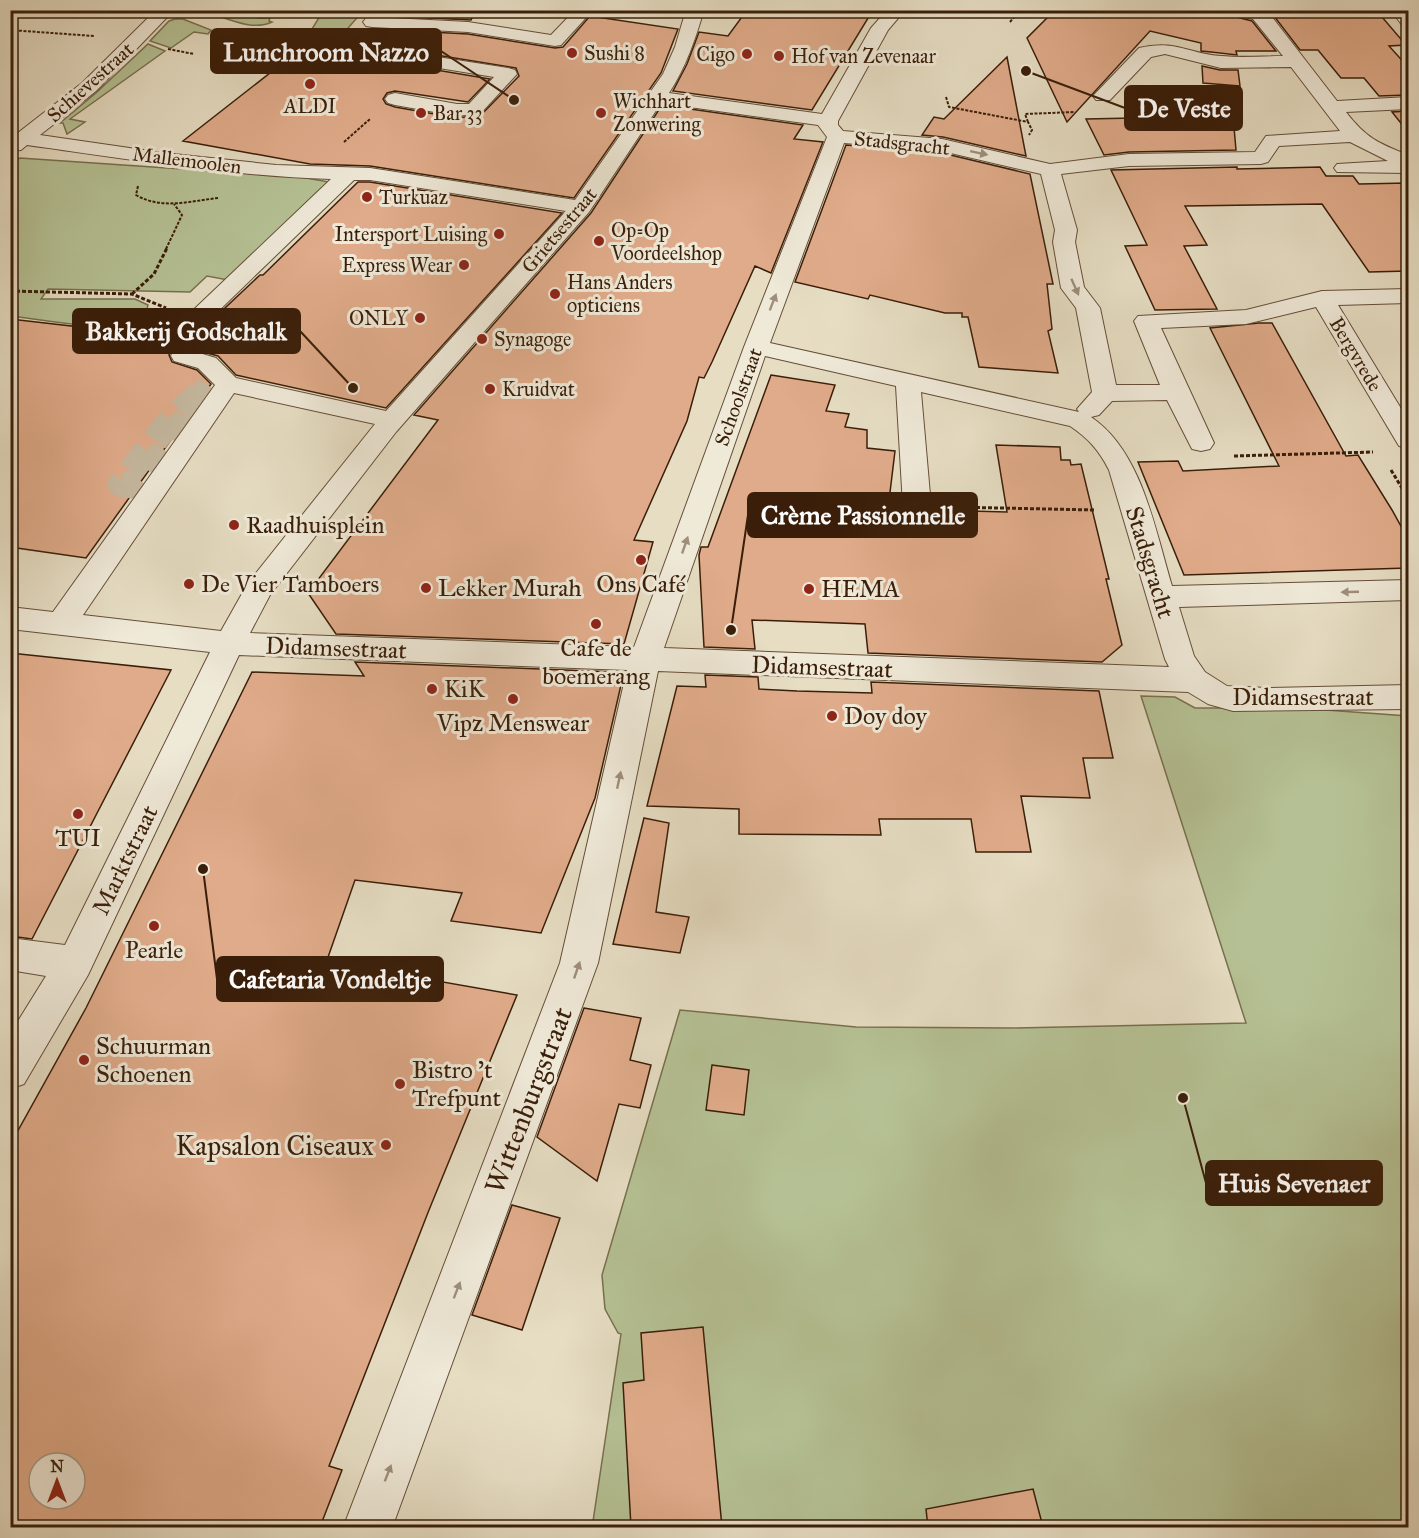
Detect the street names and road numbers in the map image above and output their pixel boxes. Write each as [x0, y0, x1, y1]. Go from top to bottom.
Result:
street label: Schievestraat [42, 37, 138, 127]
street label: Stadsgracht [853, 126, 951, 161]
street label: Mallemoolen [131, 141, 243, 179]
street label: Grietsestraat [516, 182, 602, 278]
street label: Bergvrede [1324, 312, 1388, 396]
street label: Schoolstraat [709, 345, 767, 449]
street label: Stadsgracht [1119, 502, 1181, 622]
street label: Didamsestraat [265, 631, 408, 665]
street label: Didamsestraat [751, 650, 894, 684]
street label: Didamsestraat [1232, 682, 1374, 712]
street label: Marktstraat [86, 800, 165, 920]
street label: Wittenburgstraat [477, 1002, 580, 1198]

